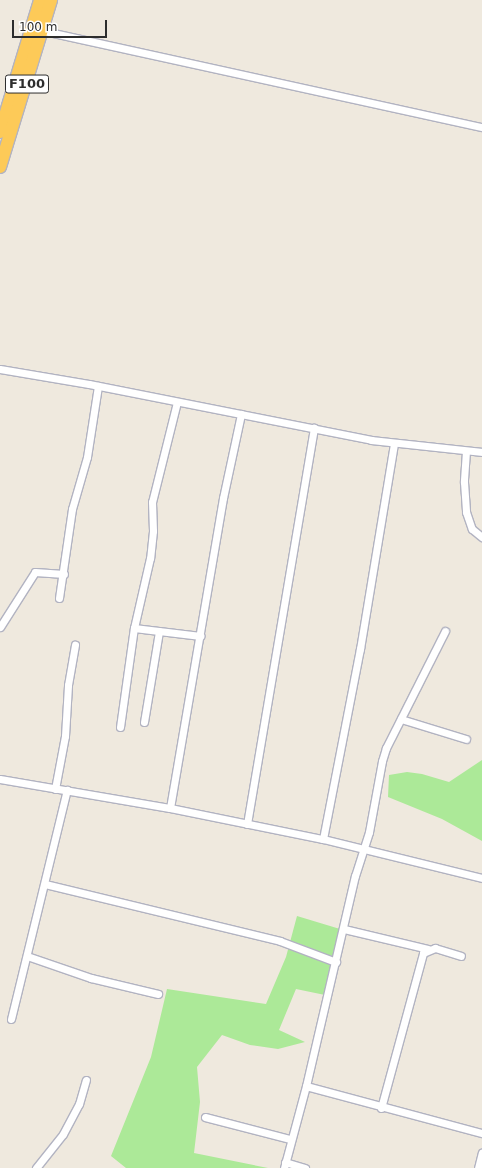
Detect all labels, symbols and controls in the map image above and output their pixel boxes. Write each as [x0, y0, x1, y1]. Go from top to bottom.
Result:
scale bar [14, 12, 109, 38]
text: 100 m [19, 20, 57, 34]
road number: F100 [4, 73, 50, 95]

